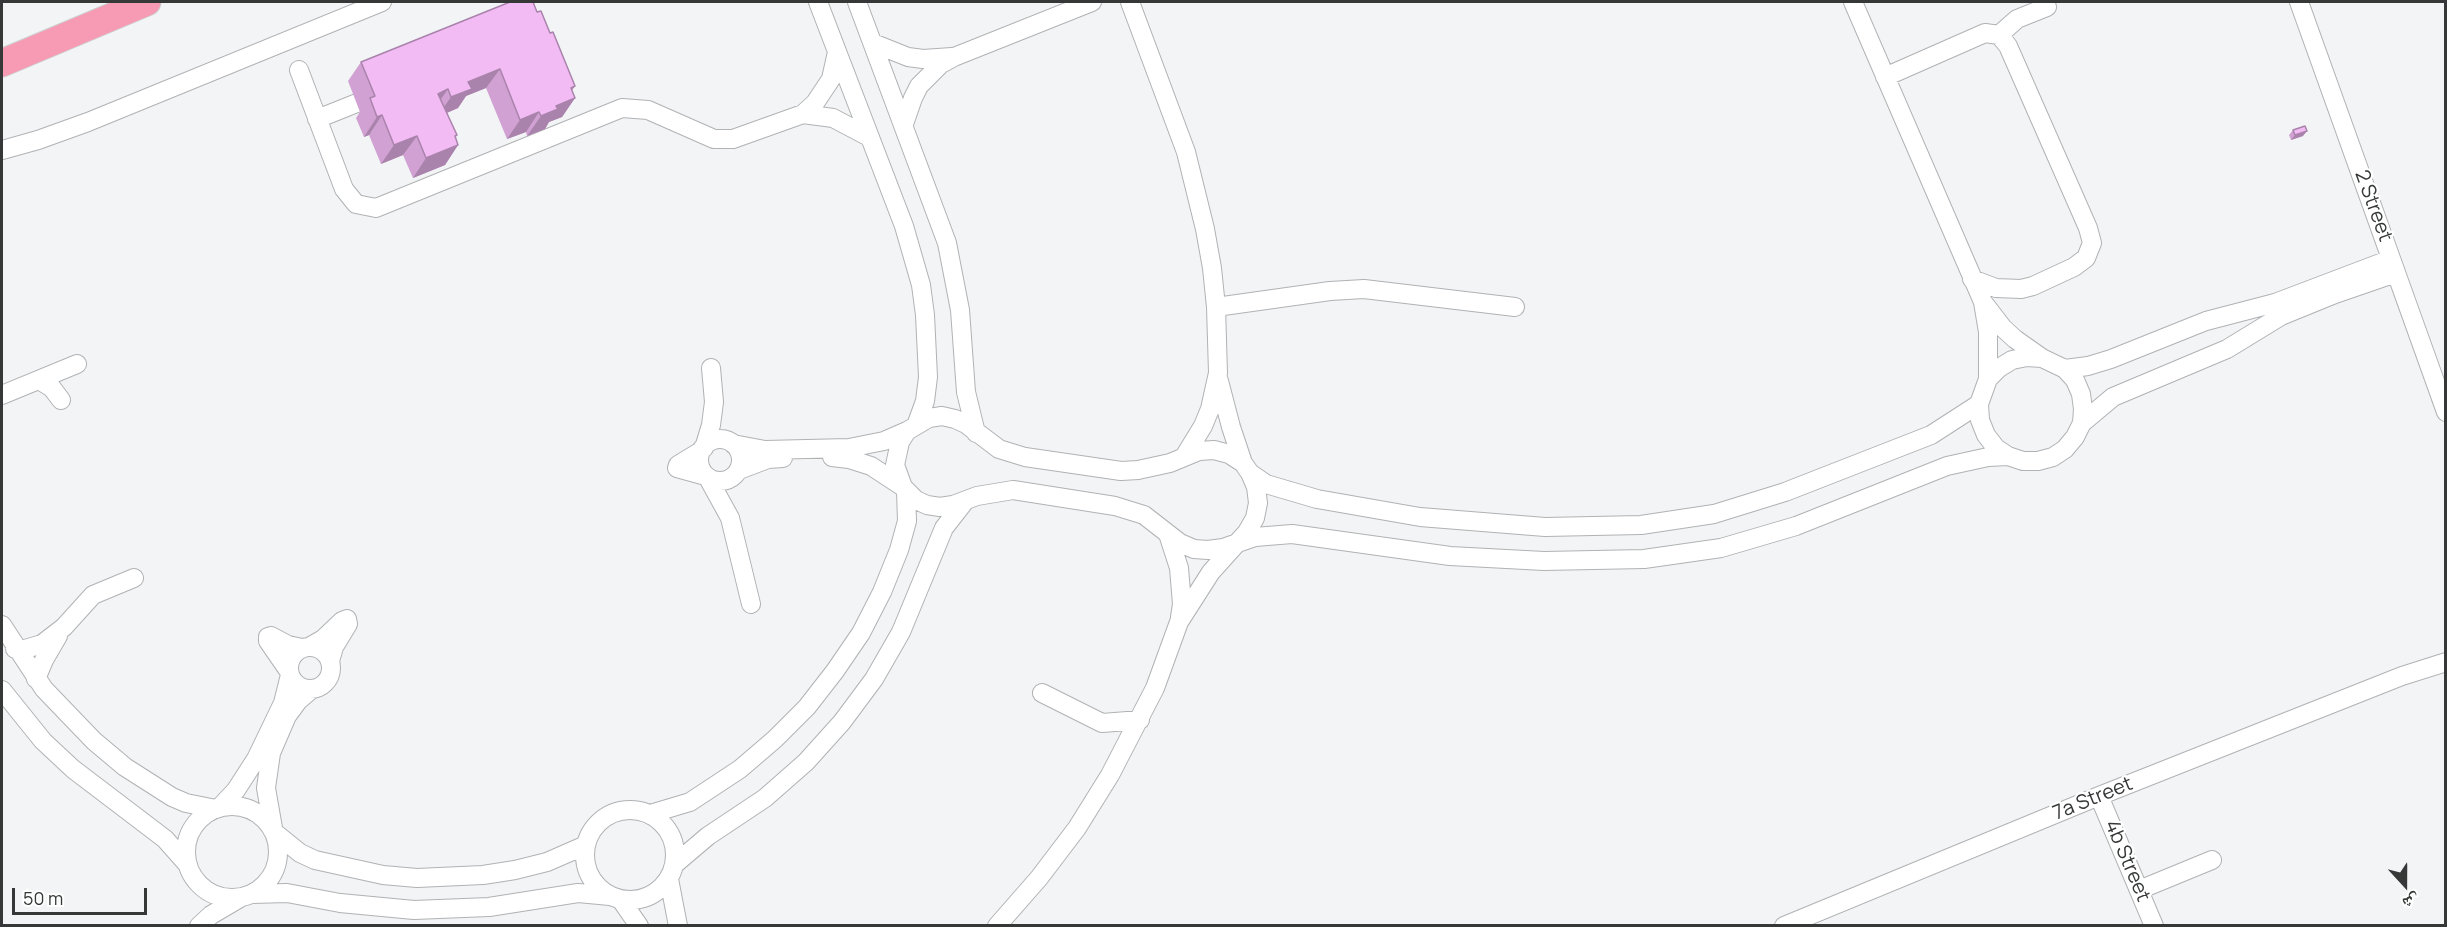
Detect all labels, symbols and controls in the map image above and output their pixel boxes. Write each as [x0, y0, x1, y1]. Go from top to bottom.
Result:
street label: 2 Street [2349, 167, 2397, 245]
street label: 7a Street [2050, 772, 2136, 826]
street label: 4b Street [2099, 817, 2155, 905]
north arrow [2375, 855, 2435, 915]
scale bar [15, 876, 150, 914]
text: 50 m [23, 886, 63, 910]
text: ش [2400, 888, 2423, 915]

